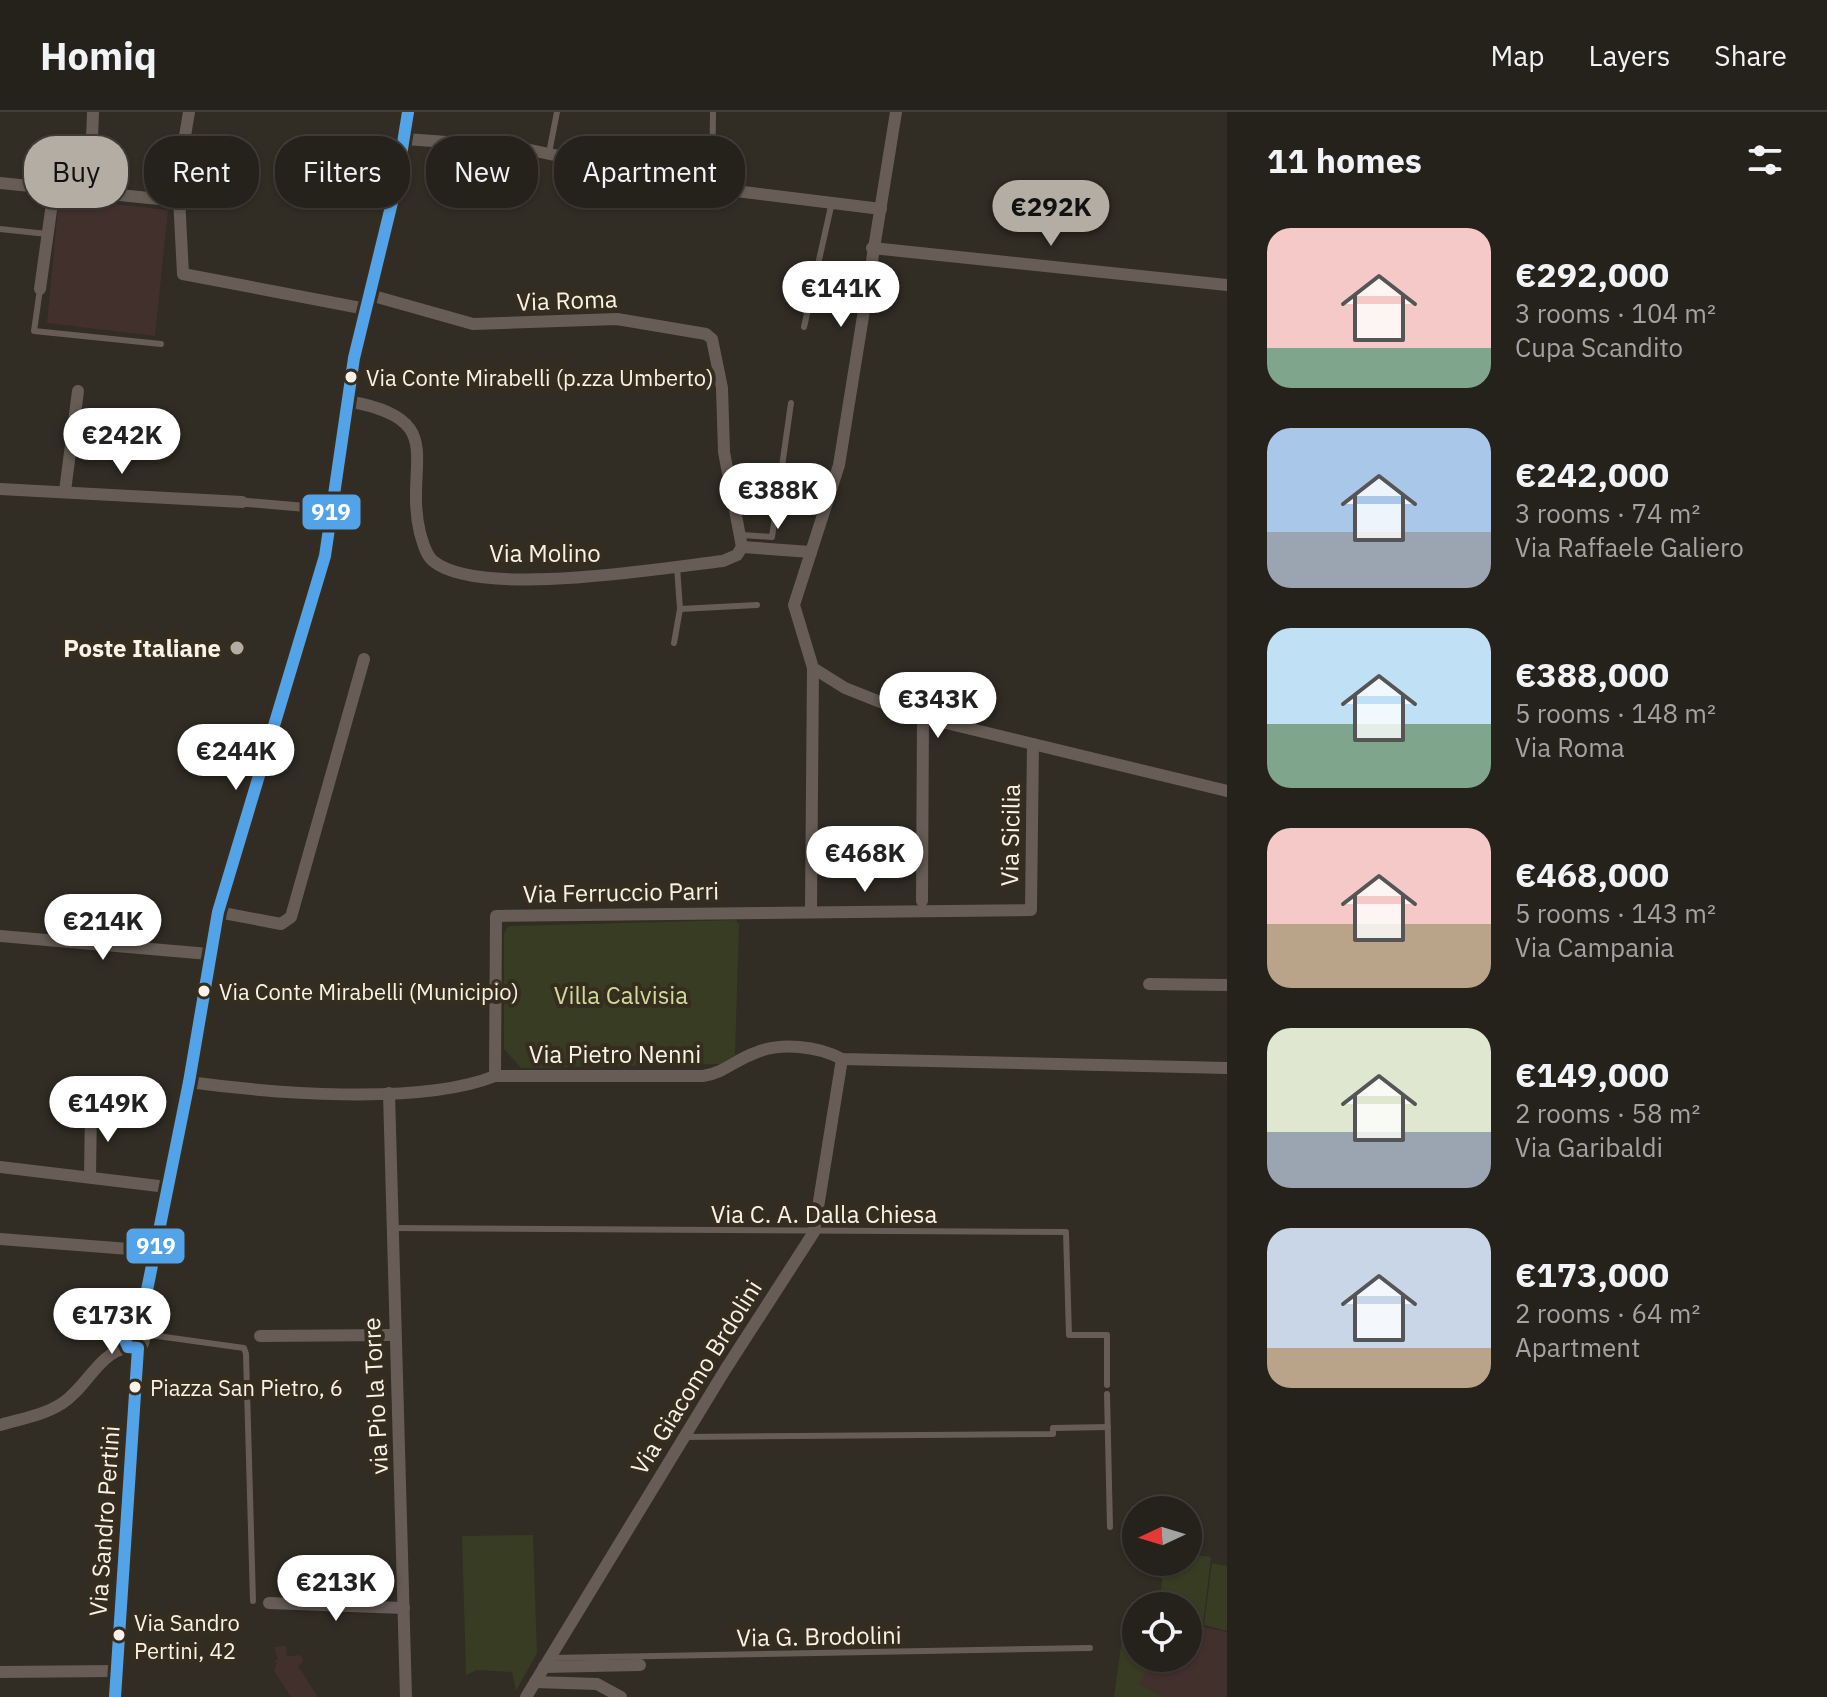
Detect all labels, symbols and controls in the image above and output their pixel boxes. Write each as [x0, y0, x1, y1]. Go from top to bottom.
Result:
text: Homiq [40, 31, 157, 80]
text: Map [1490, 37, 1544, 74]
text: Layers [1588, 37, 1670, 74]
text: Share [1714, 37, 1787, 74]
chip: Buy [24, 136, 128, 208]
chip: Rent [144, 136, 259, 208]
chip: Filters [275, 136, 410, 208]
chip: New [426, 136, 538, 208]
chip: Apartment [554, 136, 745, 208]
text: 11 homes [1267, 138, 1422, 182]
icon: filters [1743, 138, 1787, 182]
pin: €292K [995, 180, 1107, 248]
text: €292K [1010, 189, 1092, 223]
text: €292,000 [1515, 252, 1669, 296]
icon: home [1331, 260, 1427, 356]
pin: €141K [785, 261, 897, 329]
text: €141K [800, 270, 882, 304]
street label: Via Roma [516, 282, 618, 318]
text: 3 rooms · 104 m² [1515, 296, 1716, 330]
text: Cupa Scandito [1515, 330, 1683, 364]
place label: Via Conte Mirabelli (p.zza Umberto) [366, 363, 714, 392]
marker: Via Conte Mirabelli (p.zza Umberto) [343, 369, 359, 385]
pin: €242K [66, 408, 178, 476]
text: €242K [81, 417, 163, 451]
text: €242,000 [1515, 452, 1669, 496]
icon: home [1331, 460, 1427, 556]
pin: €388K [722, 463, 834, 531]
text: €388K [737, 472, 819, 506]
line badge: 919 [301, 493, 362, 531]
text: 3 rooms · 74 m² [1515, 496, 1700, 530]
text: 919 [311, 497, 351, 526]
text: Via Raffaele Galiero [1515, 530, 1744, 564]
street label: Via Molino [489, 537, 601, 569]
place label: Poste Italiane [63, 632, 221, 664]
marker: Poste Italiane [228, 639, 246, 657]
text: €388,000 [1515, 652, 1669, 696]
icon: home [1331, 660, 1427, 756]
pin: €343K [882, 672, 994, 740]
text: €343K [897, 681, 979, 715]
text: 5 rooms · 148 m² [1515, 696, 1716, 730]
pin: €244K [180, 724, 292, 792]
text: Via Roma [1515, 730, 1625, 764]
text: €244K [195, 733, 277, 767]
street label: Via Sicilia [993, 783, 1027, 887]
pin: €468K [809, 826, 921, 894]
text: €468K [824, 835, 906, 869]
text: €468,000 [1515, 852, 1669, 896]
icon: home [1331, 860, 1427, 956]
street label: Via Ferruccio Parri [523, 874, 719, 910]
pin: €214K [47, 894, 159, 962]
text: 5 rooms · 143 m² [1515, 896, 1716, 930]
text: €214K [62, 903, 144, 937]
text: Via Campania [1515, 930, 1674, 964]
place label: Via Conte Mirabelli (Municipio) [219, 977, 519, 1006]
park label: Villa Calvisia [554, 979, 688, 1011]
marker: Via Conte Mirabelli (Municipio) [196, 983, 212, 999]
street label: Via Pietro Nenni [529, 1038, 701, 1070]
text: €149,000 [1515, 1052, 1669, 1096]
icon: home [1331, 1060, 1427, 1156]
pin: €149K [52, 1076, 164, 1144]
text: €149K [67, 1085, 149, 1119]
text: 2 rooms · 58 m² [1515, 1096, 1700, 1130]
text: Via Garibaldi [1515, 1130, 1663, 1164]
street label: Via C. A. Dalla Chiesa [711, 1198, 938, 1230]
line badge: 919 [125, 1227, 186, 1265]
text: 919 [136, 1231, 176, 1260]
text: €173,000 [1515, 1252, 1669, 1296]
icon: home [1331, 1260, 1427, 1356]
street label: Via Giacomo Brdolini [623, 1274, 769, 1480]
pin: €173K [56, 1288, 168, 1356]
text: 2 rooms · 64 m² [1515, 1296, 1700, 1330]
text: €173K [71, 1297, 153, 1331]
street label: via Pio la Torre [355, 1317, 395, 1475]
text: Apartment [1515, 1330, 1640, 1364]
place label: Piazza San Pietro, 6 [150, 1373, 343, 1402]
marker: Piazza San Pietro, 6 [127, 1379, 143, 1395]
street label: Via Sandro Pertini [81, 1424, 127, 1618]
north arrow [1122, 1496, 1202, 1576]
map controls [1122, 1496, 1202, 1672]
pin: €213K [280, 1555, 392, 1623]
text: €213K [295, 1564, 377, 1598]
button: locate [1122, 1592, 1202, 1672]
place label: Via Sandro Pertini, 42 [134, 1608, 240, 1665]
street label: Via G. Brodolini [736, 1619, 902, 1653]
marker: Via Sandro Pertini, 42 [111, 1627, 127, 1643]

